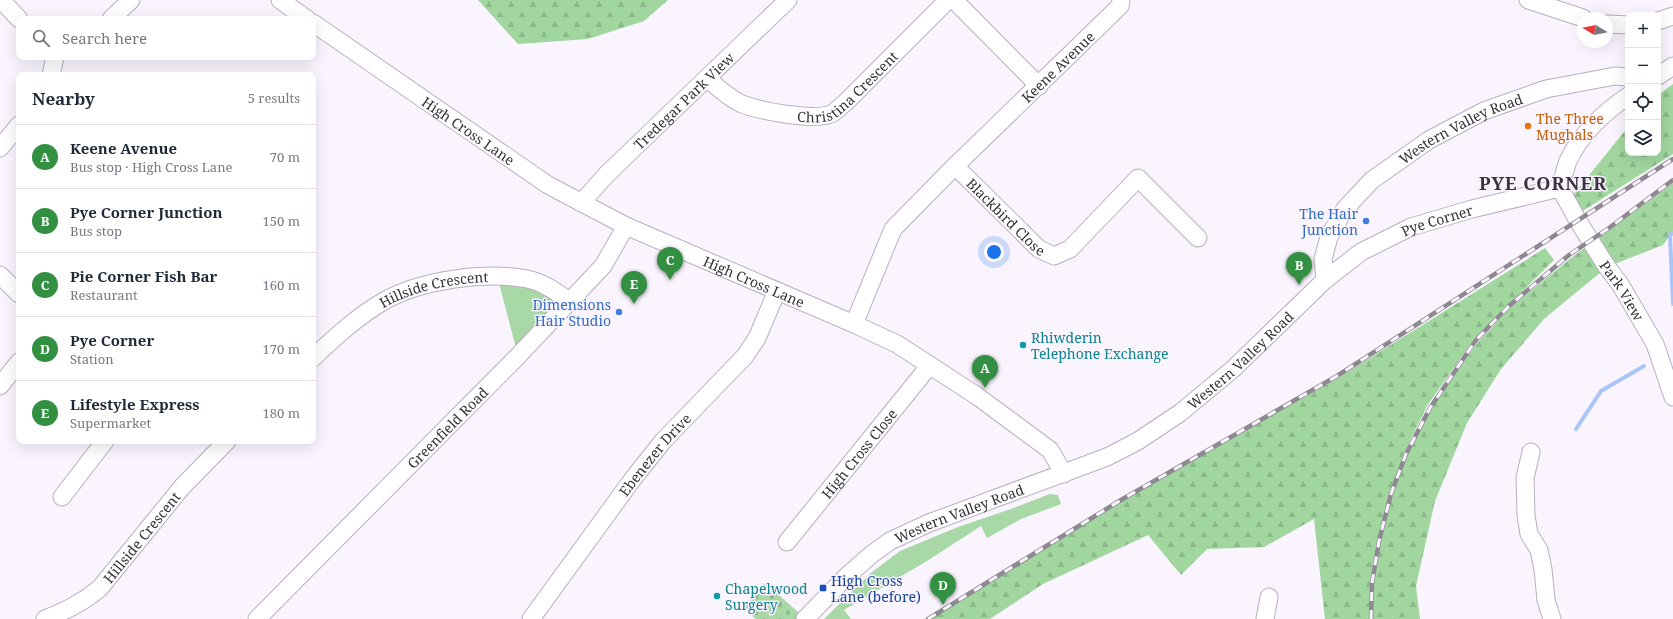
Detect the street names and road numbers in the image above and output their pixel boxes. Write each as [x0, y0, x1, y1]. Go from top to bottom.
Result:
street label: Keene Avenue [1017, 27, 1098, 106]
street label: Christina Crescent [796, 46, 902, 126]
street label: Tredegar Park View [629, 47, 739, 153]
street label: Western Valley Road [1395, 89, 1525, 168]
street label: High Cross Lane [419, 92, 519, 169]
street label: Blackbird Close [963, 174, 1048, 260]
street label: Pye Corner [1398, 200, 1475, 240]
street label: High Cross Lane [701, 251, 808, 311]
street label: Park View [1596, 257, 1649, 325]
street label: Hillside Crescent [376, 267, 488, 311]
street label: Western Valley Road [1183, 306, 1297, 413]
street label: Greenfield Road [402, 382, 492, 472]
street label: High Cross Close [817, 405, 901, 502]
street label: Ebenezer Drive [614, 409, 695, 500]
street label: Western Valley Road [891, 479, 1027, 547]
street label: Hillside Crescent [99, 487, 184, 587]

